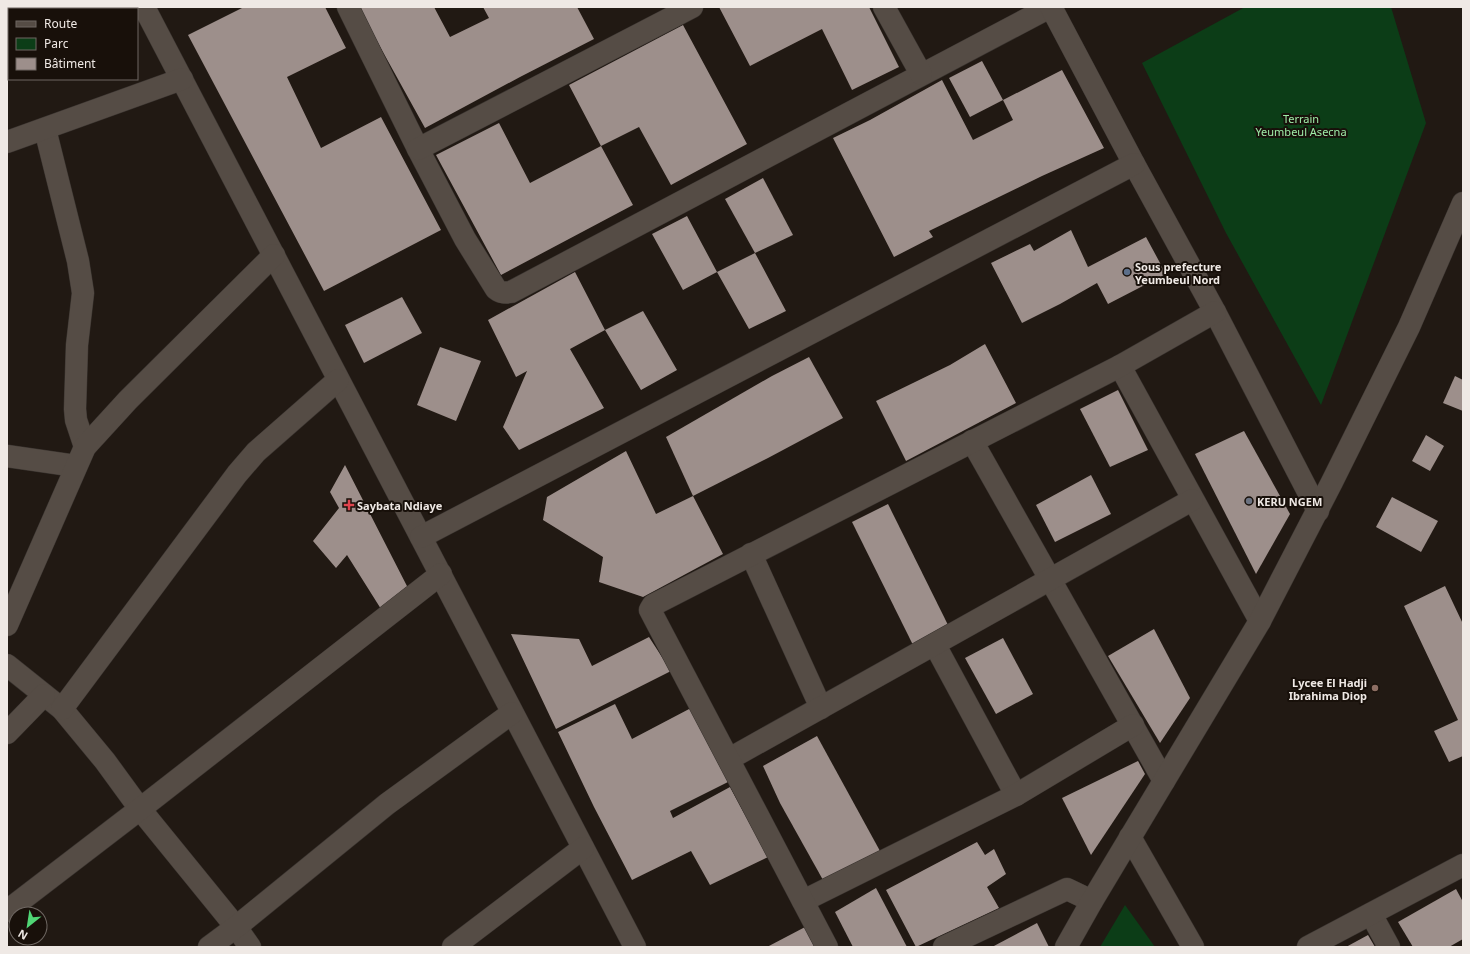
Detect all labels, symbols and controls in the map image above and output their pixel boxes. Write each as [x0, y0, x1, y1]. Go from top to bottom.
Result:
legend [8, 8, 138, 80]
text: Route [44, 15, 77, 32]
text: Parc [44, 35, 69, 52]
text: Bâtiment [44, 55, 96, 72]
park label: Terrain Yeumbeul Asecna [1255, 111, 1347, 139]
place label: Sous prefecture Yeumbeul Nord [1135, 259, 1222, 287]
marker: Sous prefecture Yeumbeul Nord [1122, 267, 1132, 277]
place label: KERU NGEM [1257, 494, 1322, 509]
marker: KERU NGEM [1244, 496, 1254, 506]
place label: Saybata Ndiaye [357, 498, 443, 513]
marker: Saybata Ndiaye [344, 500, 354, 510]
place label: Lycee El Hadji Ibrahima Diop [1289, 675, 1367, 703]
marker: Lycee El Hadji Ibrahima Diop [1370, 683, 1380, 693]
north arrow [8, 906, 48, 946]
text: N [15, 926, 30, 944]

